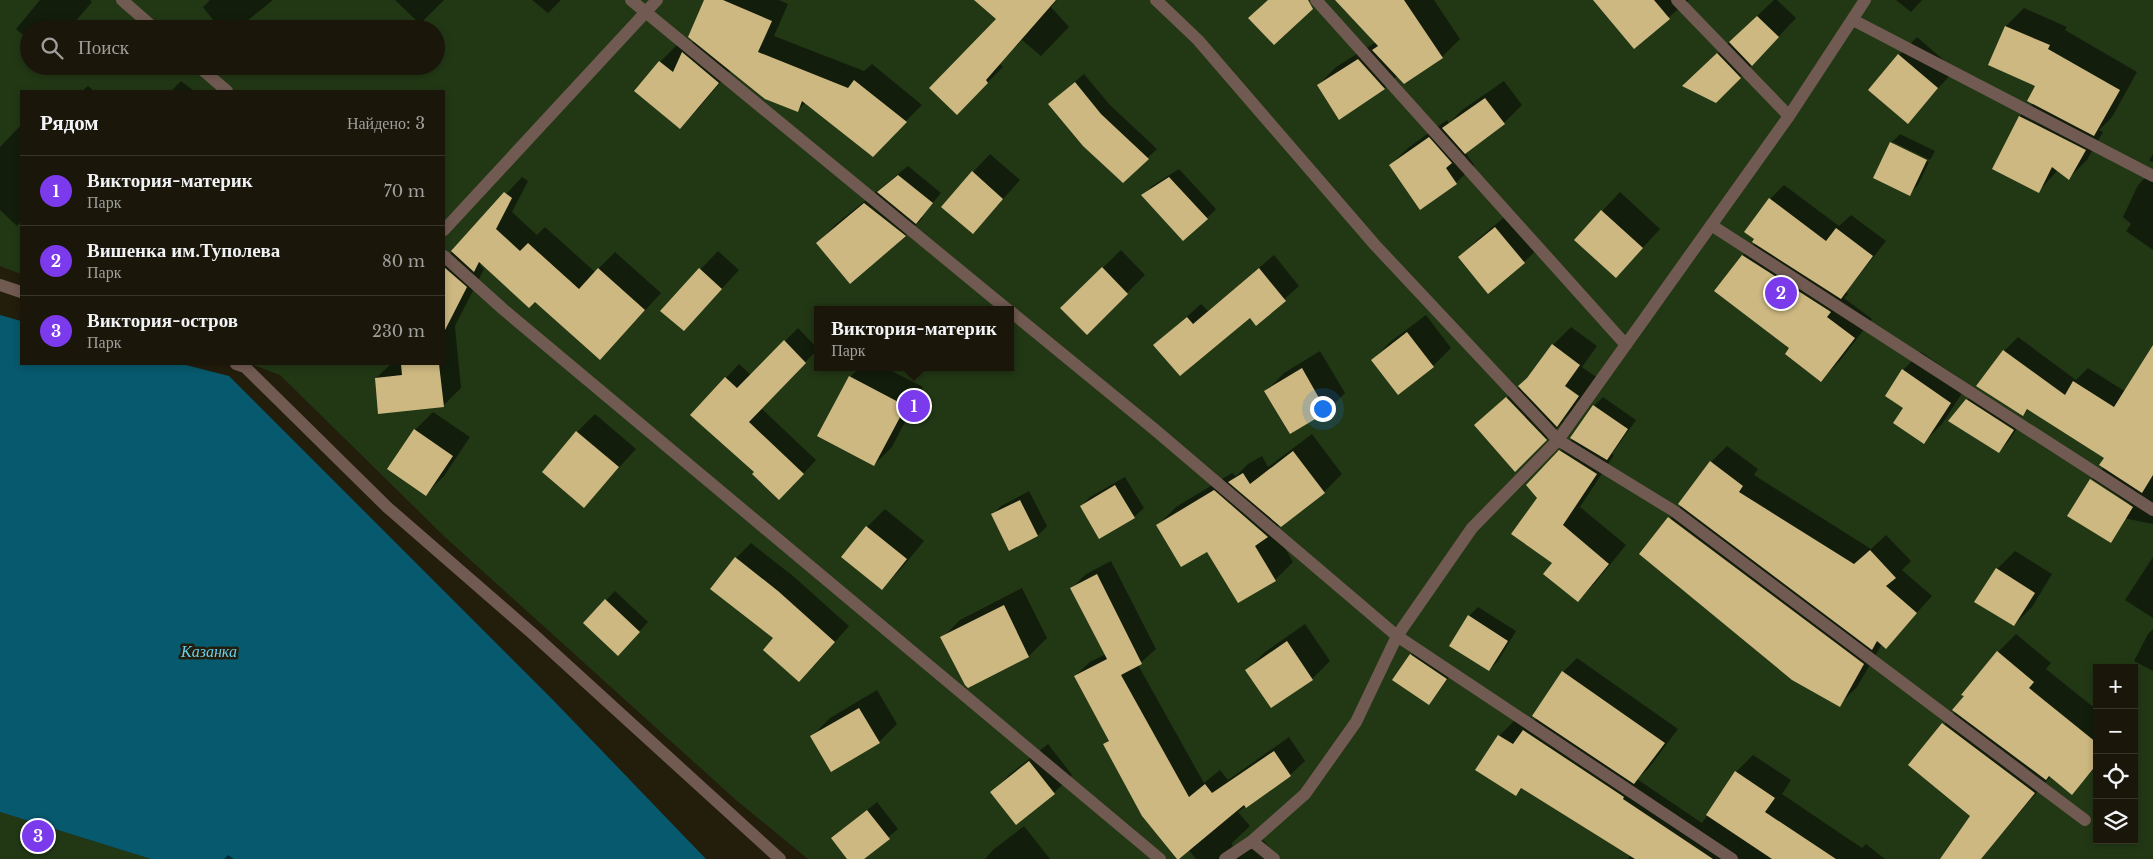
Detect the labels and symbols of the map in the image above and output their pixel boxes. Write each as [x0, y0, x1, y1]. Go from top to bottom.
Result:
pin: 2 [1765, 274, 1797, 312]
pin: 1 [898, 387, 930, 425]
your location [1310, 396, 1336, 422]
water label: Казанка [180, 641, 237, 661]
pin: 3 [22, 817, 54, 855]

